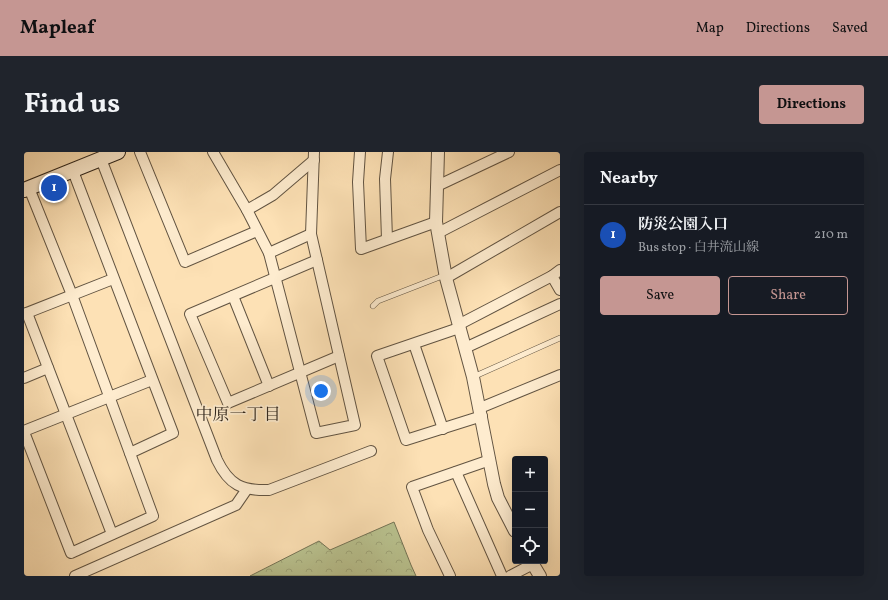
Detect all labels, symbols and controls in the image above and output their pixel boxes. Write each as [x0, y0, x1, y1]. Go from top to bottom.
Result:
text: Mapleaf [20, 15, 95, 41]
text: Map [696, 19, 724, 38]
text: Directions [746, 19, 810, 38]
text: Saved [832, 19, 868, 38]
text: Find us [24, 85, 120, 124]
button: Directions [759, 85, 864, 124]
text: Nearby [600, 167, 658, 190]
pin: 1 [41, 173, 67, 203]
text: 防災公園入口 [638, 215, 728, 236]
text: 1 [610, 226, 616, 244]
text: 210 m [814, 226, 848, 244]
text: Bus stop · 白井流山線 [638, 239, 759, 257]
button: Save [600, 276, 720, 315]
button: Share [728, 276, 848, 315]
your location [311, 381, 331, 401]
district label: 中原一丁目 [196, 404, 281, 427]
map controls [512, 456, 548, 564]
button: + [512, 456, 548, 492]
button: − [512, 492, 548, 528]
button: locate [512, 528, 548, 564]

